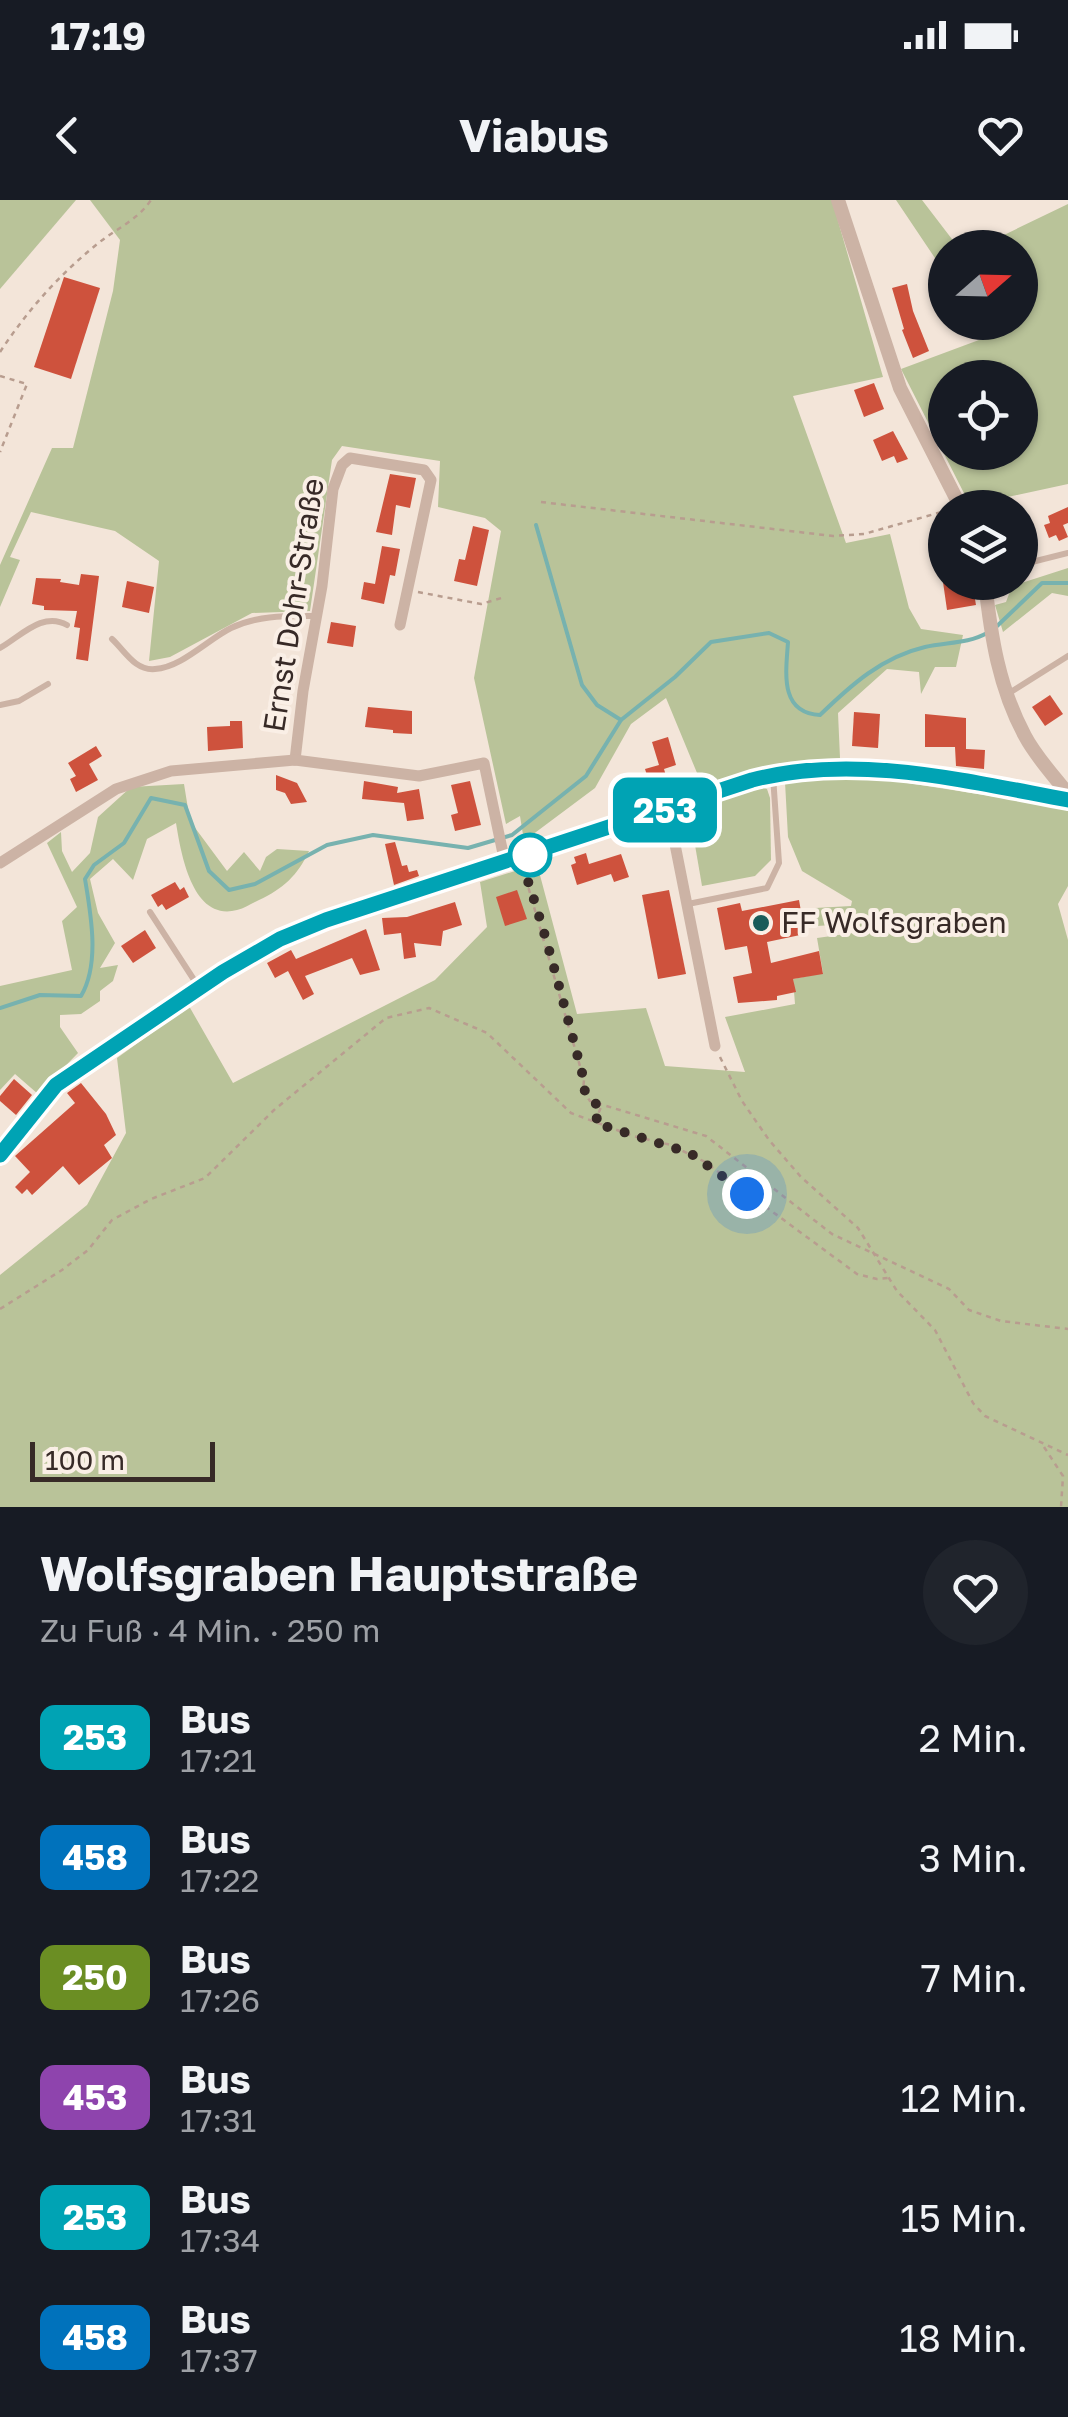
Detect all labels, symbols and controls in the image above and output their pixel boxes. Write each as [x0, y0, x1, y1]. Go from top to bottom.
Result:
text: 17:19 [50, 13, 146, 58]
icon: back [40, 108, 95, 163]
text: Viabus [459, 108, 609, 162]
icon: heart [973, 108, 1028, 163]
north arrow [928, 230, 1038, 340]
map controls [928, 230, 1038, 600]
button: locate [928, 360, 1038, 470]
street label: Ernst Dohr-Straße [255, 475, 331, 734]
button: layers [928, 490, 1038, 600]
line badge: 253 [608, 778, 722, 842]
text: 253 [633, 789, 697, 831]
unlabelled marker [509, 834, 551, 876]
place label: FF Wolfsgraben [781, 904, 1007, 940]
marker: FF Wolfsgraben [750, 912, 772, 934]
your location [722, 1169, 772, 1219]
scale bar [30, 1437, 215, 1482]
text: 100 m [45, 1443, 125, 1476]
button: heart [923, 1540, 1028, 1645]
text: Wolfsgraben Hauptstraße [40, 1544, 638, 1602]
text: Zu Fuß · 4 Min. · 250 m [40, 1611, 380, 1649]
text: Bus [180, 1696, 251, 1741]
text: 2 Min. [919, 1715, 1028, 1760]
text: 253 [63, 1716, 127, 1758]
text: 17:21 [180, 1741, 256, 1779]
text: Bus [180, 1816, 251, 1861]
text: 3 Min. [919, 1835, 1028, 1880]
text: 458 [62, 1836, 128, 1878]
text: 17:22 [180, 1861, 259, 1899]
text: Bus [180, 1936, 251, 1981]
text: 7 Min. [921, 1955, 1028, 2000]
text: 250 [62, 1956, 128, 1998]
text: 17:26 [180, 1981, 260, 2019]
text: Bus [180, 2056, 251, 2101]
text: 12 Min. [900, 2075, 1028, 2120]
text: 453 [63, 2076, 127, 2118]
text: 17:31 [180, 2101, 256, 2139]
text: Bus [180, 2176, 251, 2221]
text: 15 Min. [900, 2195, 1028, 2240]
text: 253 [63, 2196, 127, 2238]
text: 17:34 [180, 2221, 260, 2259]
text: Bus [180, 2296, 251, 2341]
text: 18 Min. [899, 2315, 1028, 2360]
text: 458 [62, 2316, 128, 2358]
text: 17:37 [180, 2341, 258, 2379]

